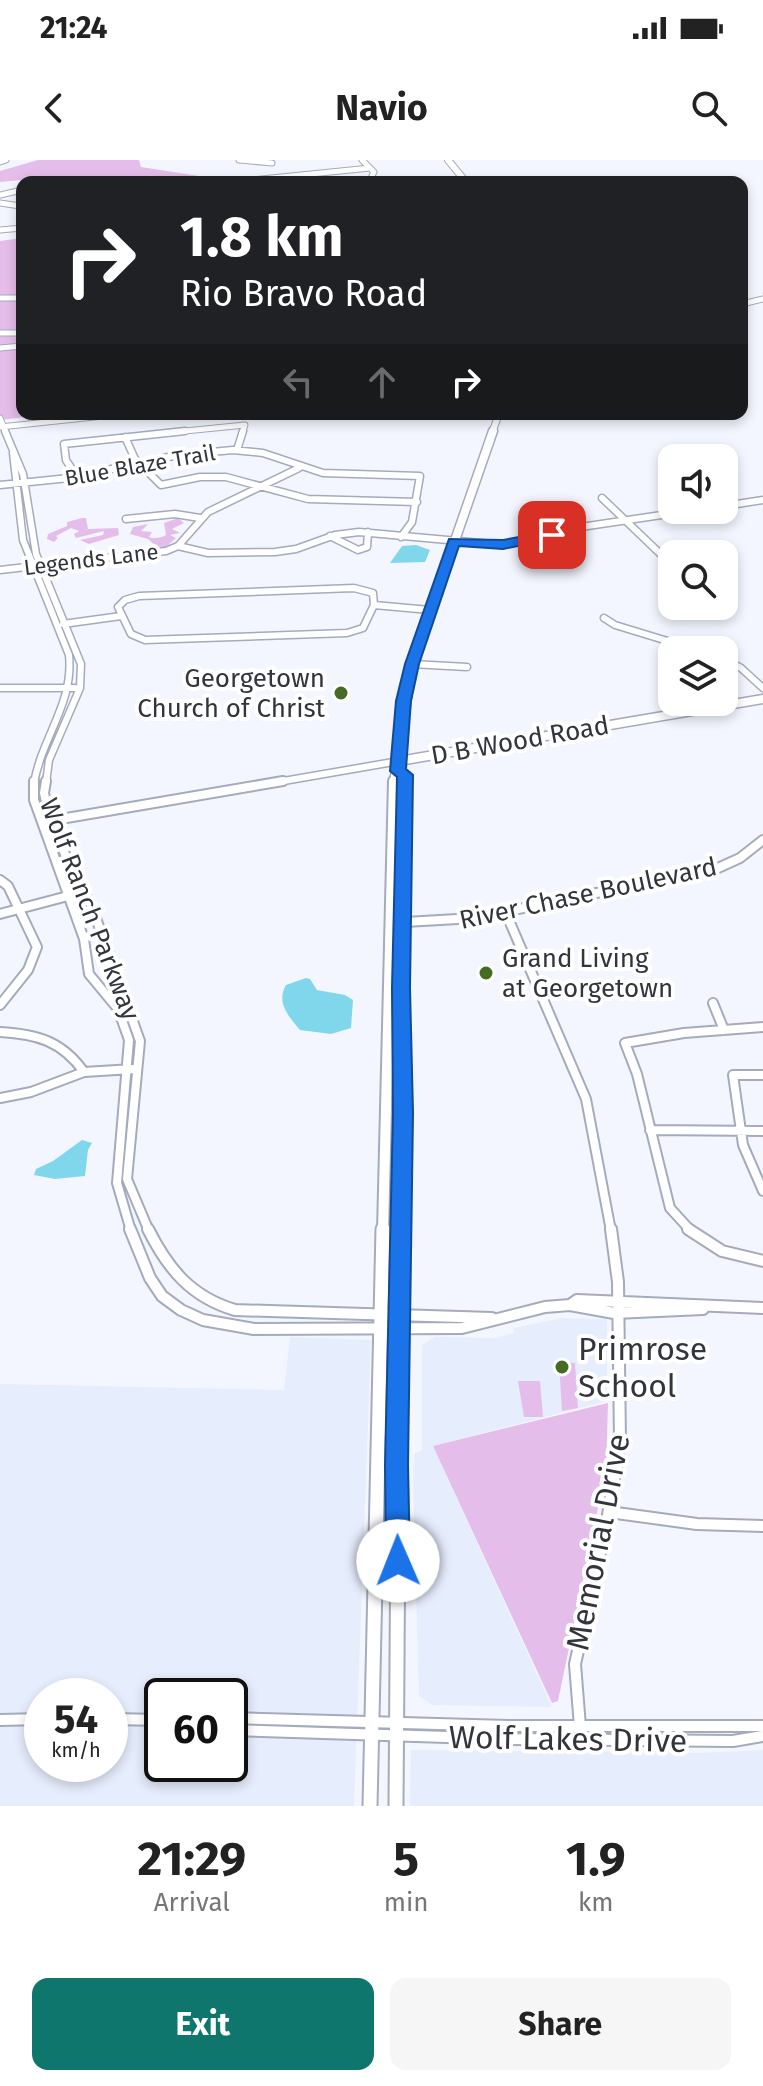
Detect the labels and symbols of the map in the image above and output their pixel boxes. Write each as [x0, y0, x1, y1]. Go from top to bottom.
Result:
street label: Blue Blaze Trail [63, 439, 218, 492]
pin [518, 501, 586, 569]
street label: Legends Lane [22, 538, 160, 581]
place label: Georgetown Church of Christ [137, 663, 326, 724]
marker: Georgetown Church of Christ [332, 684, 350, 702]
street label: D B Wood Road [429, 710, 612, 771]
street label: Wolf Ranch Parkway [33, 794, 146, 1025]
street label: River Chase Boulevard [457, 851, 720, 936]
place label: Grand Living at Georgetown [502, 943, 673, 1004]
marker: Grand Living at Georgetown [477, 964, 495, 982]
place label: Primrose School [578, 1330, 707, 1405]
marker: Primrose School [553, 1358, 571, 1376]
street label: Memorial Drive [558, 1430, 638, 1654]
position arrow [356, 1519, 440, 1603]
speed limit sign: 60 [144, 1678, 248, 1782]
street label: Wolf Lakes Drive [448, 1718, 688, 1760]

